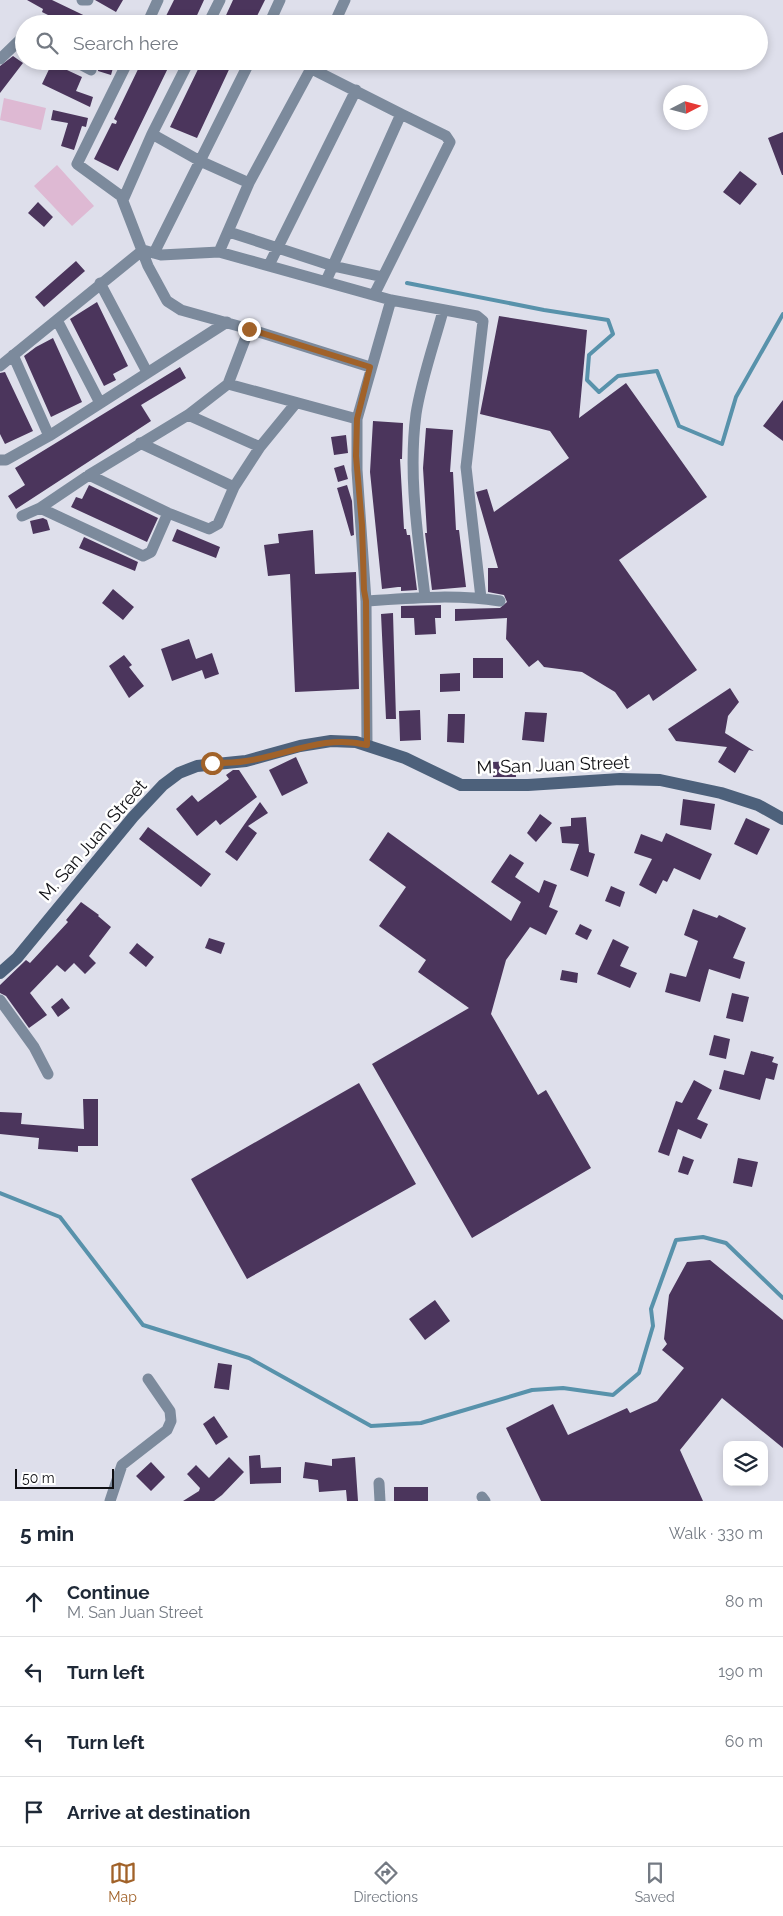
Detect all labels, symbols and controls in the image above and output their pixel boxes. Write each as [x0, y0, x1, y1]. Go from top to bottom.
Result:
search box [15, 15, 768, 70]
icon: search [33, 29, 61, 57]
text: Search here [73, 32, 179, 54]
north arrow [663, 85, 708, 130]
route end [238, 318, 261, 341]
street label: M. San Juan Street [476, 751, 630, 778]
route start [201, 752, 224, 775]
street label: M. San Juan Street [34, 775, 151, 904]
map controls [723, 1441, 768, 1486]
button: layers [723, 1441, 768, 1486]
scale bar [15, 1466, 114, 1489]
text: 50 m [22, 1470, 55, 1486]
text: 5 min [20, 1521, 74, 1546]
text: Walk · 330 m [669, 1524, 763, 1543]
text: Continue [67, 1581, 150, 1603]
icon: ahead [20, 1588, 48, 1616]
text: 80 m [725, 1592, 763, 1611]
text: M. San Juan Street [67, 1603, 203, 1622]
icon: left [20, 1658, 48, 1686]
text: Turn left [67, 1661, 144, 1683]
text: 190 m [718, 1662, 763, 1681]
icon: left [20, 1728, 48, 1756]
text: Turn left [67, 1731, 144, 1753]
text: 60 m [725, 1732, 763, 1751]
icon: arrive [20, 1798, 48, 1826]
text: Arrive at destination [67, 1801, 251, 1823]
tab: Map [108, 1859, 137, 1905]
tab: Directions [353, 1859, 418, 1905]
tab: Saved [635, 1859, 675, 1905]

